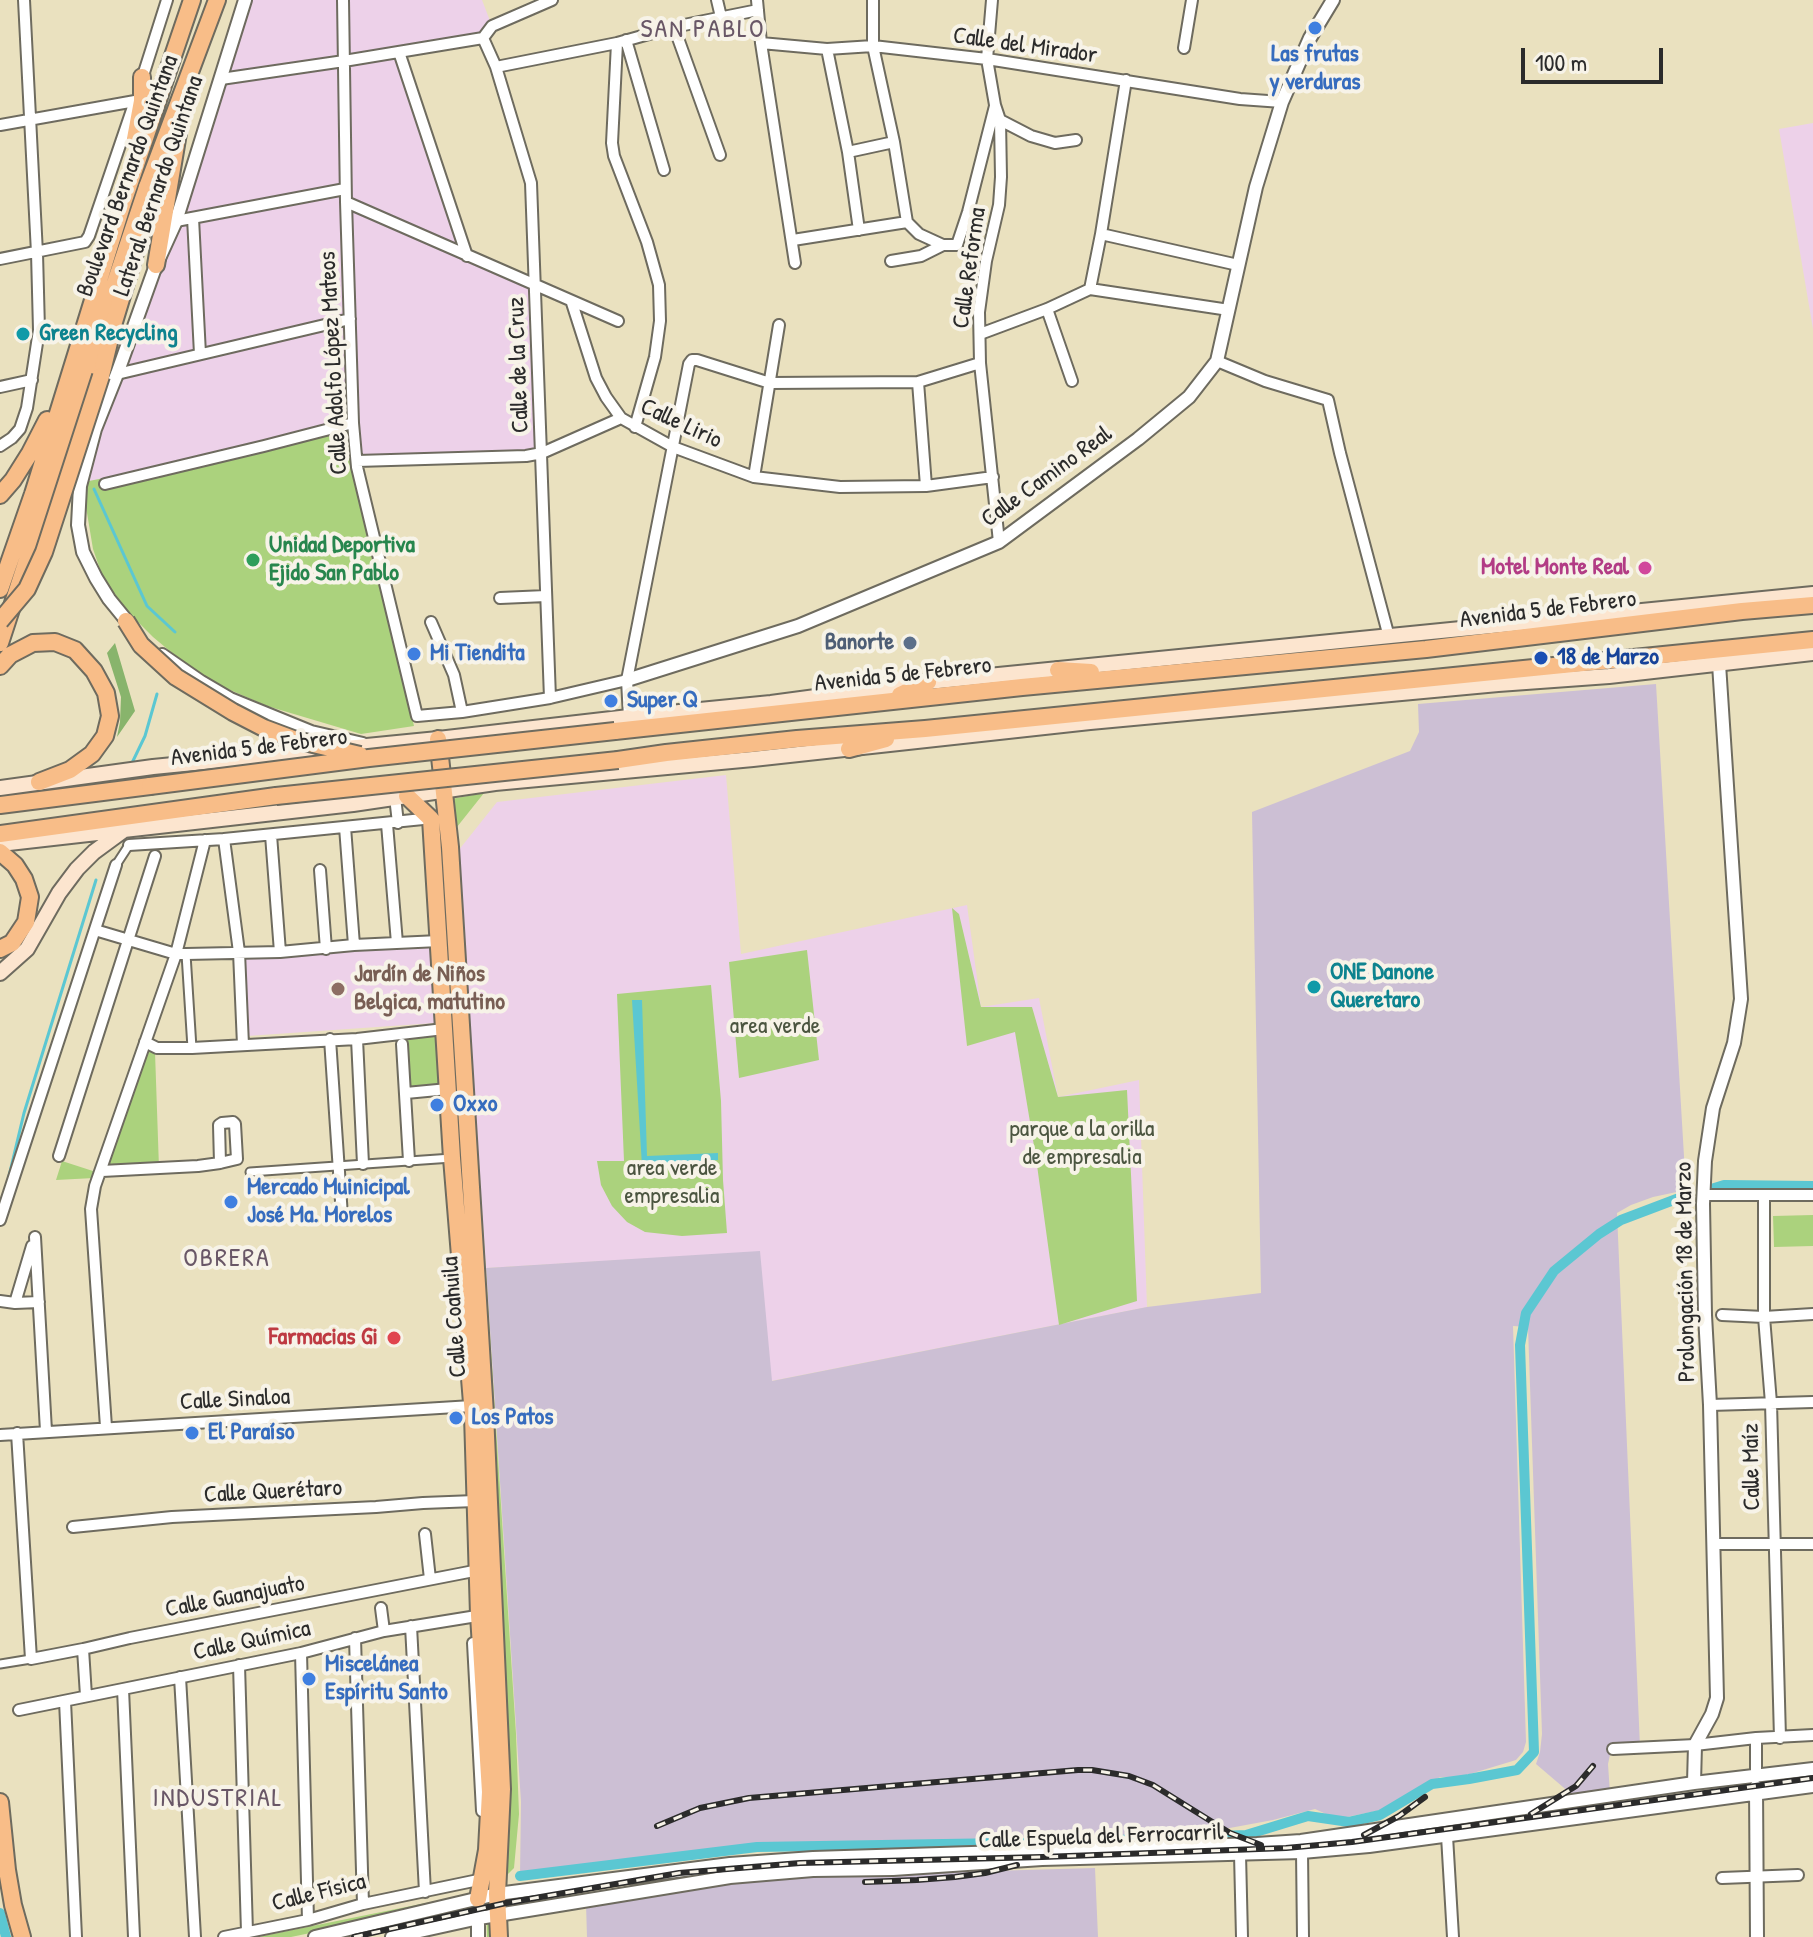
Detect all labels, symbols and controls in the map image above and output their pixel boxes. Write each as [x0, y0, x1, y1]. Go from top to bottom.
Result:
district label: SAN PABLO [641, 14, 765, 46]
marker: Las frutas y verduras [1306, 19, 1324, 37]
street label: Calle del Mirador [951, 22, 1099, 70]
scale bar [1525, 32, 1667, 82]
place label: Las frutas y verduras [1270, 41, 1360, 97]
text: 100 m [1535, 46, 1587, 78]
street label: Boulevard Bernardo Quintana [71, 51, 185, 301]
street label: Lateral Bernardo Quintana [108, 72, 210, 300]
street label: Calle Reforma [947, 206, 993, 330]
street label: Calle Adolfo López Mateos [314, 251, 354, 475]
street label: Calle de la Cruz [502, 297, 536, 433]
place label: Green Recycling [39, 320, 178, 348]
marker: Green Recycling [14, 325, 32, 343]
street label: Calle Lirio [636, 393, 726, 455]
street label: Calle Camino Real [976, 420, 1118, 534]
place label: Unidad Deportiva Ejido San Pablo [269, 532, 415, 588]
marker: Unidad Deportiva Ejido San Pablo [244, 551, 262, 569]
place label: Motel Monte Real [1481, 554, 1629, 582]
marker: Motel Monte Real [1636, 559, 1654, 577]
street label: Avenida 5 de Febrero [1458, 585, 1638, 635]
place label: Banorte [825, 629, 894, 657]
marker: Banorte [901, 634, 919, 652]
place label: Mi Tiendita [430, 640, 525, 668]
place label: 18 de Marzo [1557, 644, 1659, 672]
marker: Mi Tiendita [405, 645, 423, 663]
marker: 18 de Marzo [1532, 649, 1550, 667]
street label: Avenida 5 de Febrero [813, 651, 993, 699]
place label: Super Q [627, 687, 698, 715]
marker: Super Q [602, 692, 620, 710]
street label: Avenida 5 de Febrero [169, 723, 349, 773]
place label: ONE Danone Queretaro [1330, 959, 1434, 1015]
place label: Jardín de Niños Belgica, matutino [354, 961, 505, 1017]
marker: ONE Danone Queretaro [1305, 978, 1323, 996]
marker: Jardín de Niños Belgica, matutino [329, 980, 347, 998]
park label: area verde [730, 1013, 820, 1041]
place label: Oxxo [453, 1091, 498, 1119]
marker: Oxxo [428, 1096, 446, 1114]
park label: parque a la orilla de empresalia [1010, 1116, 1154, 1172]
park label: area verde empresalia [625, 1155, 719, 1211]
street label: Prolongación 18 de Marzo [1670, 1162, 1702, 1382]
place label: Mercado Muinicipal José Ma. Morelos [247, 1174, 410, 1230]
marker: Mercado Muinicipal José Ma. Morelos [222, 1193, 240, 1211]
district label: OBRERA [183, 1243, 271, 1275]
street label: Calle Coahuila [436, 1256, 474, 1378]
place label: Farmacias Gi [269, 1324, 378, 1352]
marker: Farmacias Gi [385, 1329, 403, 1347]
street label: Calle Sinaloa [179, 1383, 291, 1417]
place label: Los Patos [472, 1404, 553, 1432]
marker: Los Patos [447, 1409, 465, 1427]
place label: El Paraíso [208, 1419, 294, 1447]
street label: Calle Maíz [1737, 1423, 1767, 1511]
marker: El Paraíso [183, 1424, 201, 1442]
street label: Calle Querétaro [203, 1474, 343, 1510]
street label: Calle Guanajuato [163, 1569, 307, 1625]
street label: Calle Química [191, 1615, 313, 1667]
place label: Miscelánea Espíritu Santo [325, 1651, 448, 1707]
marker: Miscelánea Espíritu Santo [300, 1670, 318, 1688]
district label: INDUSTRIAL [153, 1783, 283, 1815]
street label: Calle Espuela del Ferrocarril [978, 1818, 1224, 1856]
street label: Calle Física [269, 1867, 369, 1919]

